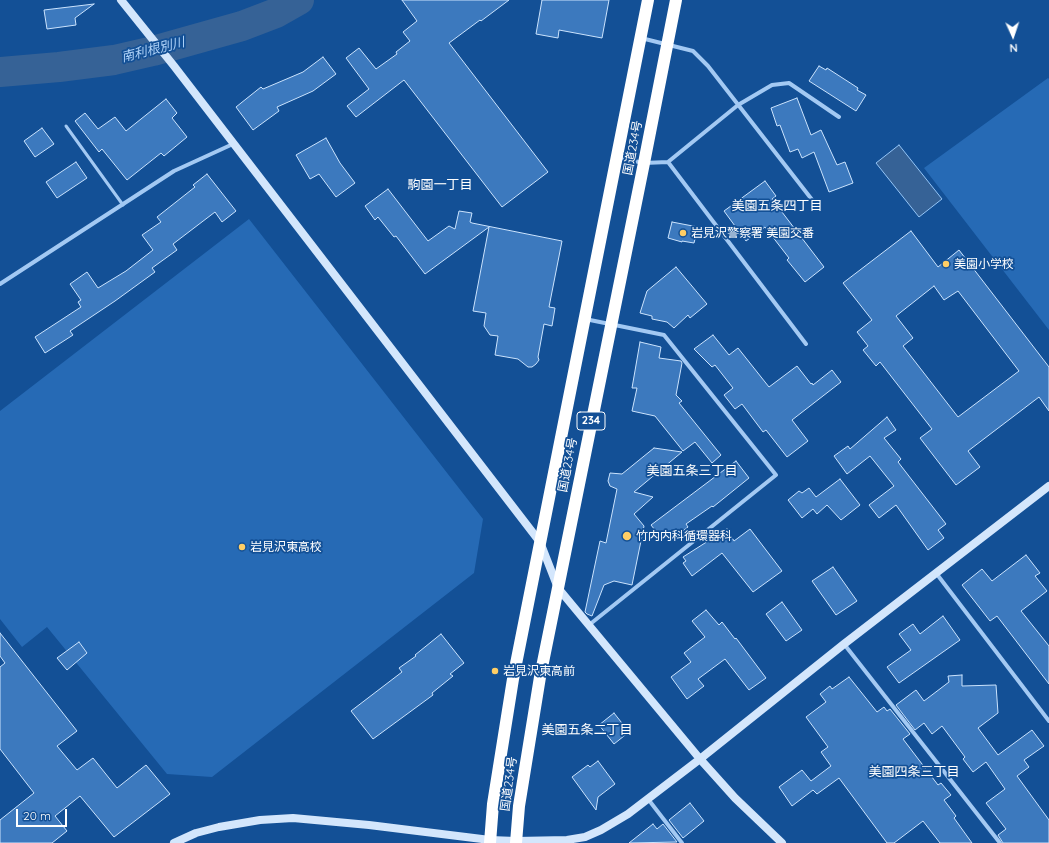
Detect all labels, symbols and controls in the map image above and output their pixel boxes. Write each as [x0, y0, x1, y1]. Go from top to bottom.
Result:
north arrow [993, 16, 1033, 56]
water label: 南利根別川 [120, 35, 186, 65]
text: N [1009, 41, 1018, 55]
street label: 国道234号 [621, 120, 645, 176]
district label: 駒園一丁目 [408, 177, 472, 193]
district label: 美園五条四丁目 [732, 198, 822, 214]
place label: 岩見沢警察署 美園交番 [691, 226, 814, 240]
marker: 岩見沢警察署 美園交番 [678, 228, 688, 238]
place label: 美園小学校 [954, 257, 1014, 271]
marker: 美園小学校 [941, 259, 951, 269]
road number: 234 [577, 412, 605, 430]
street label: 国道234号 [556, 437, 580, 493]
district label: 美園五条三丁目 [647, 463, 737, 479]
place label: 竹内内科循環器科 [636, 529, 732, 543]
marker: 竹内内科循環器科 [621, 530, 633, 542]
place label: 岩見沢東高校 [250, 540, 322, 554]
marker: 岩見沢東高校 [237, 542, 247, 552]
place label: 岩見沢東高前 [503, 664, 575, 678]
marker: 岩見沢東高前 [490, 666, 500, 676]
district label: 美園五条二丁目 [542, 722, 632, 738]
street label: 国道234号 [498, 756, 520, 812]
district label: 美園四条三丁目 [869, 764, 959, 780]
scale bar [18, 801, 69, 827]
text: 20 m [23, 808, 51, 823]

